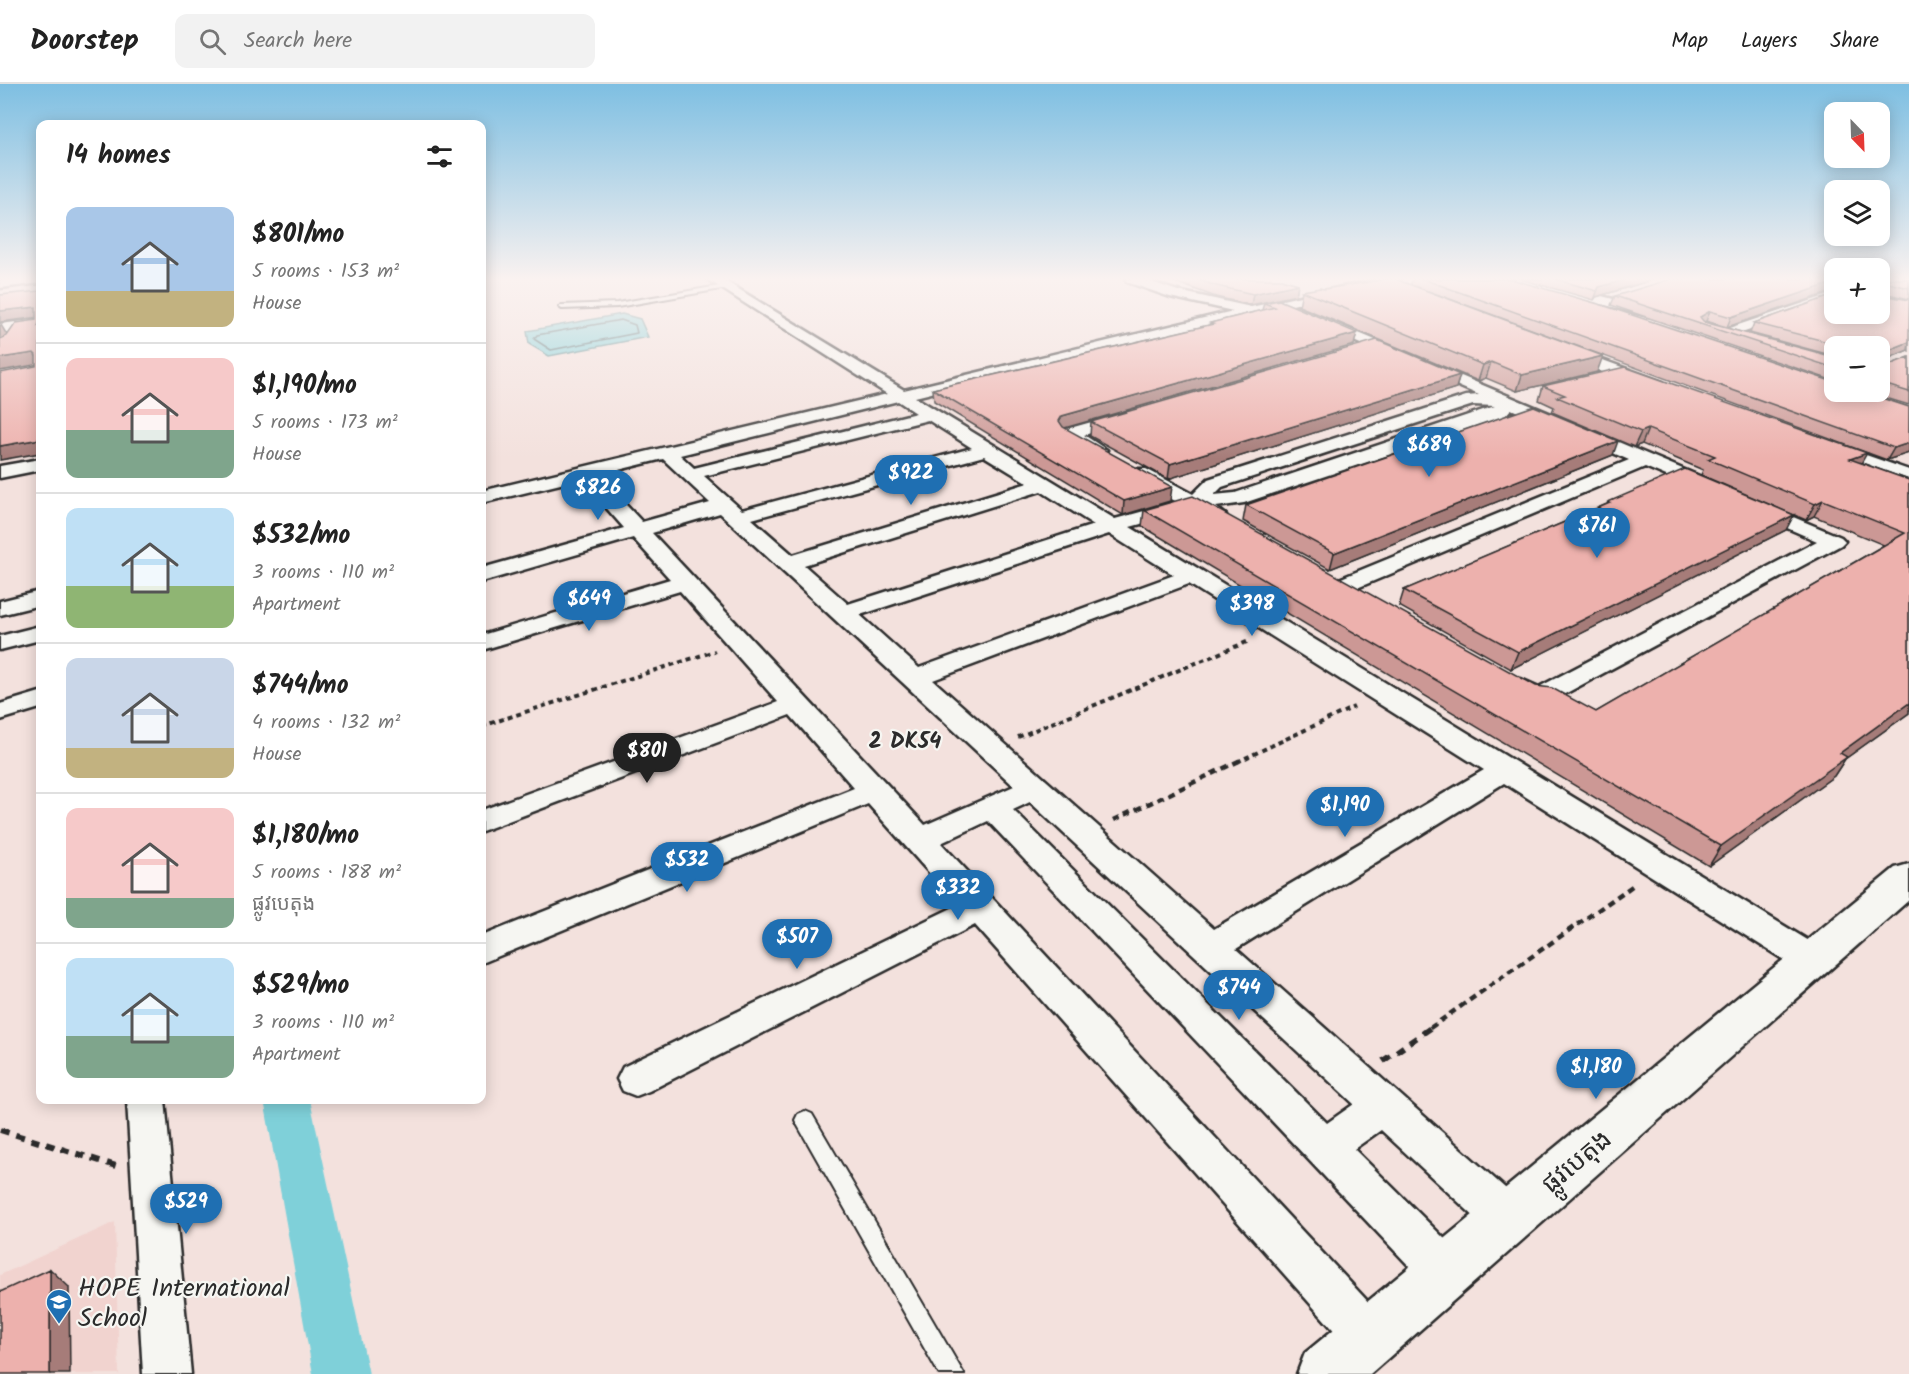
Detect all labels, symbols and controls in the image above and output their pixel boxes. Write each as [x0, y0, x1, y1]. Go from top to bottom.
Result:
search box [175, 14, 595, 68]
text: Doorstep [30, 19, 139, 64]
text: Search here [244, 24, 352, 59]
icon: search [196, 25, 229, 58]
text: Map [1671, 25, 1708, 58]
text: Layers [1741, 25, 1797, 58]
text: Share [1830, 25, 1879, 58]
north arrow [1824, 102, 1890, 168]
map controls [1824, 102, 1890, 402]
text: 14 homes [66, 135, 171, 177]
icon: filters [423, 140, 456, 173]
button: layers [1824, 180, 1890, 246]
text: $801/mo [252, 214, 344, 256]
icon: home [114, 231, 186, 303]
text: 5 rooms · 153 m² [252, 256, 399, 288]
button: + [1824, 258, 1890, 324]
text: House [252, 288, 302, 320]
button: − [1824, 336, 1890, 402]
text: $1,190/mo [252, 365, 357, 407]
icon: home [114, 382, 186, 454]
text: 5 rooms · 173 m² [252, 407, 398, 439]
pin: $689 [1393, 427, 1465, 478]
text: $689 [1407, 430, 1451, 462]
text: House [252, 439, 302, 471]
pin: $922 [875, 455, 947, 506]
text: $922 [888, 458, 934, 490]
pin: $826 [562, 470, 634, 521]
text: $826 [575, 473, 621, 505]
pin: $761 [1561, 508, 1633, 559]
text: $761 [1578, 511, 1616, 543]
text: $532/mo [252, 515, 350, 557]
icon: home [114, 532, 186, 604]
text: 3 rooms · 110 m² [252, 557, 394, 589]
pin: $649 [553, 581, 625, 632]
text: $649 [567, 584, 611, 616]
pin: $398 [1216, 586, 1288, 637]
text: Apartment [252, 589, 341, 621]
text: $398 [1230, 589, 1274, 621]
text: $744/mo [252, 665, 349, 707]
icon: home [114, 682, 186, 754]
text: 4 rooms · 132 m² [252, 707, 400, 739]
district label: 2 DK54 [869, 725, 941, 760]
pin: $801 [611, 733, 683, 784]
text: $801 [627, 736, 667, 768]
text: House [252, 739, 302, 771]
pin: $1,190 [1296, 787, 1394, 838]
text: $1,190 [1320, 790, 1370, 822]
text: $1,180/mo [252, 815, 359, 857]
icon: home [114, 832, 186, 904]
pin: $532 [651, 842, 723, 893]
text: $532 [665, 845, 709, 877]
text: 5 rooms · 188 m² [252, 857, 401, 889]
pin: $332 [922, 870, 994, 921]
text: $332 [935, 873, 981, 905]
text: ផ្លូវបេតុង [252, 889, 315, 921]
pin: $507 [761, 919, 833, 970]
text: $507 [776, 922, 818, 954]
text: $529/mo [252, 965, 349, 1007]
pin: $744 [1203, 970, 1275, 1021]
text: $744 [1217, 973, 1261, 1005]
icon: home [114, 982, 186, 1054]
text: 3 rooms · 110 m² [252, 1007, 394, 1039]
text: Apartment [252, 1039, 341, 1071]
pin: $1,180 [1547, 1049, 1645, 1100]
text: $1,180 [1570, 1052, 1622, 1084]
street label: ផ្លូវបេតុង [1532, 1120, 1623, 1206]
pin: $529 [150, 1184, 222, 1235]
text: $529 [164, 1187, 208, 1219]
place label: HOPE International School [78, 1268, 290, 1340]
school or university icon: HOPE International School [44, 1287, 74, 1325]

